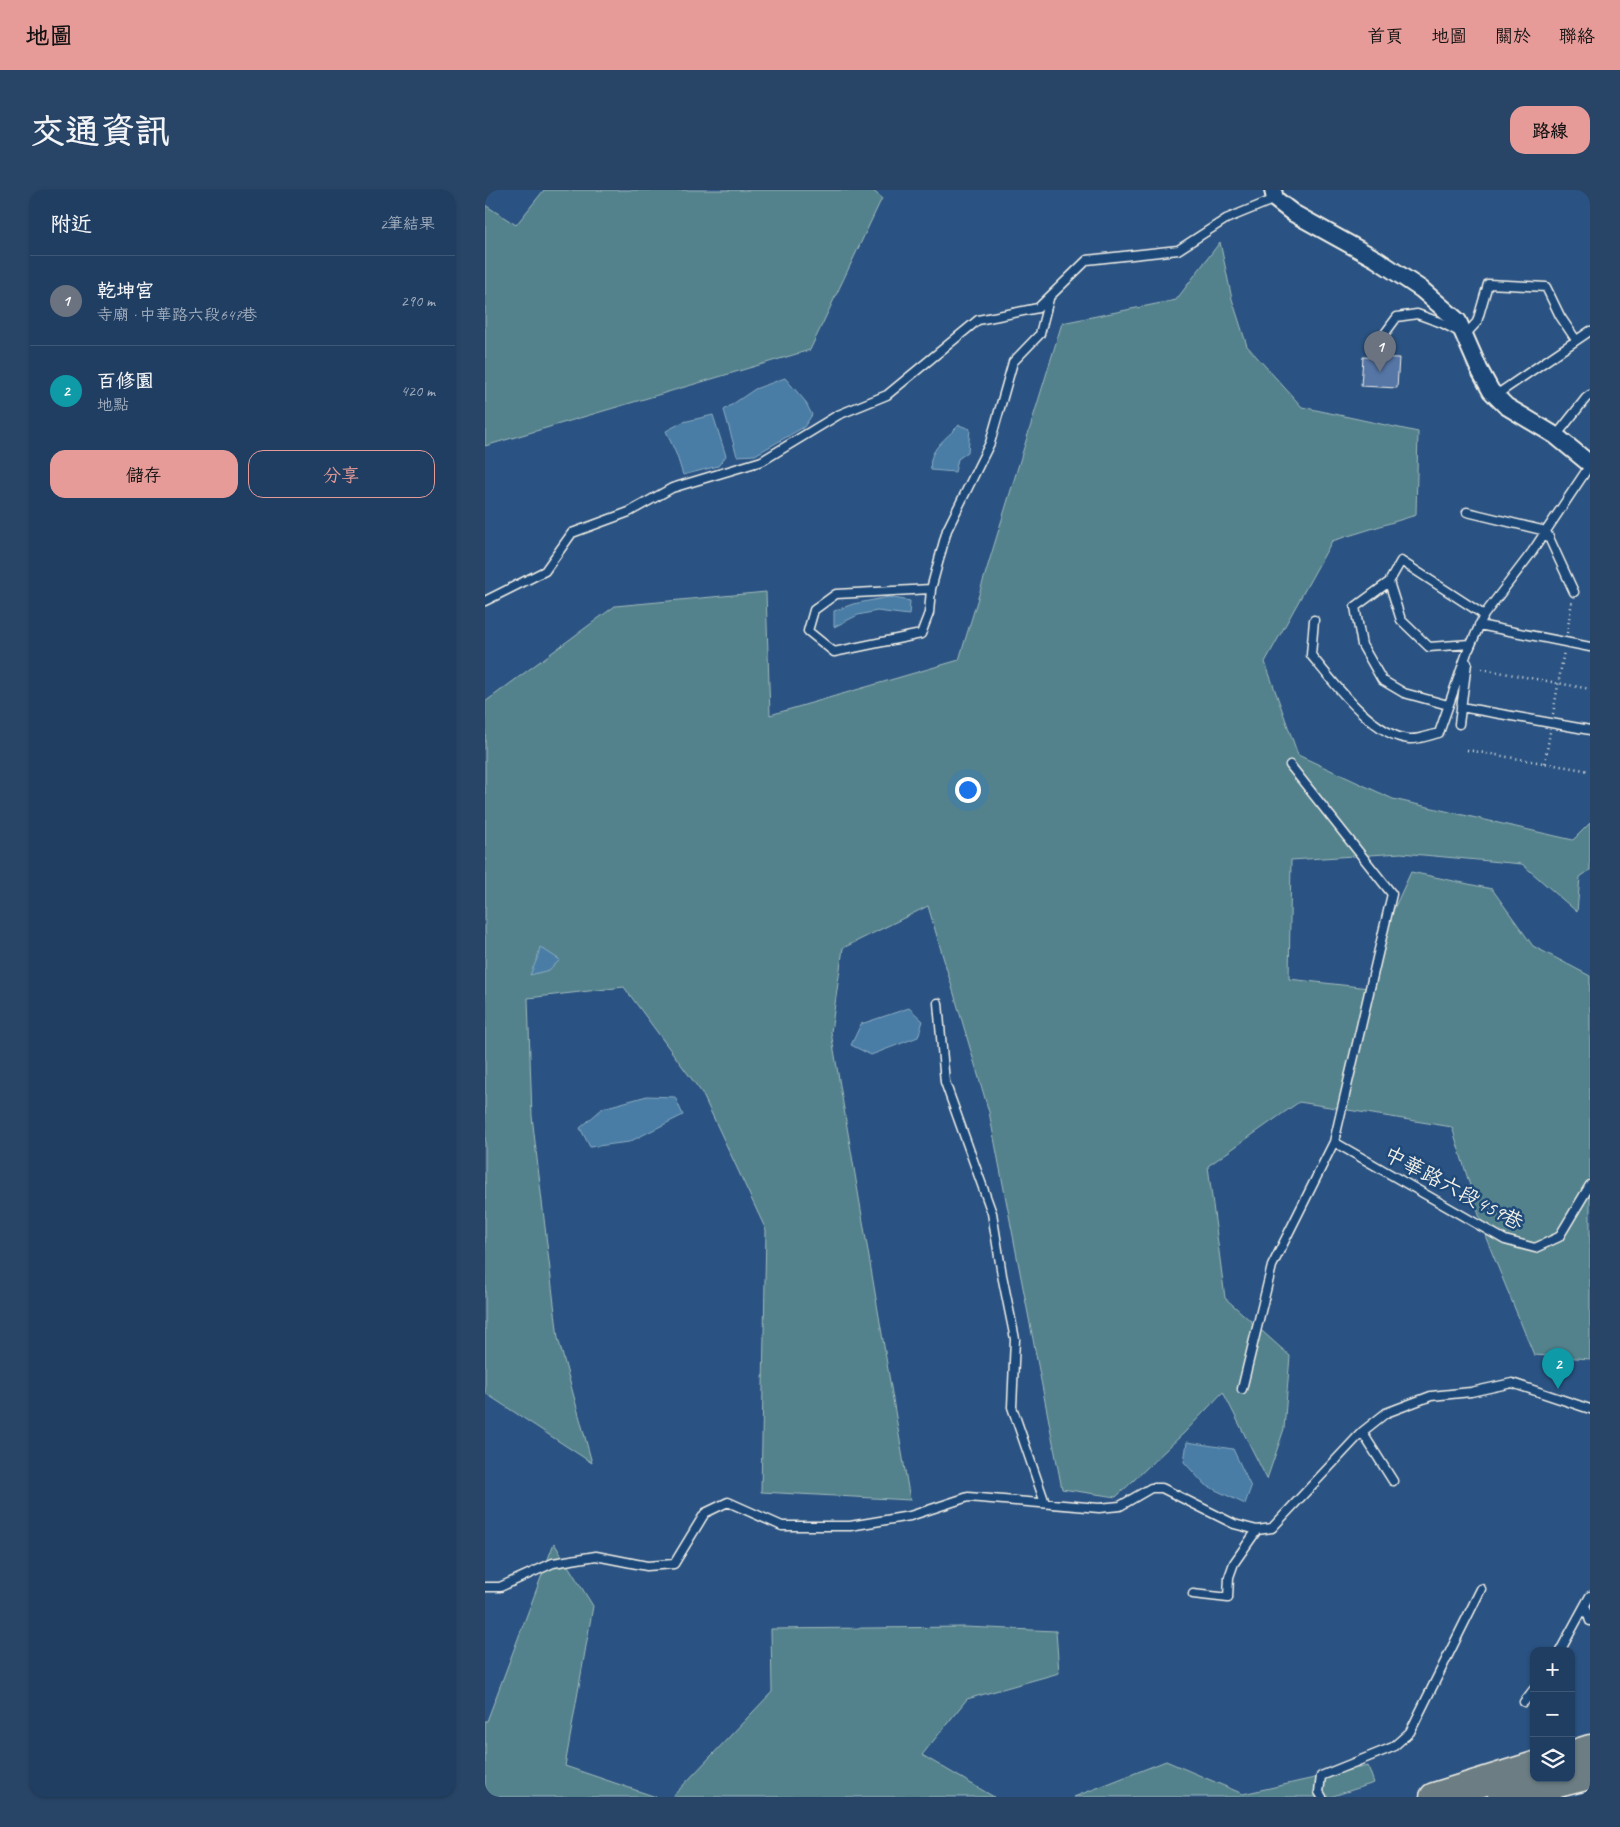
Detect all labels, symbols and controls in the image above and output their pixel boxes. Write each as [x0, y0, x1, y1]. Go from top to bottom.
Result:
text: 地圖 [25, 21, 73, 51]
text: 首頁 [1367, 25, 1403, 47]
text: 地圖 [1431, 25, 1467, 47]
text: 關於 [1495, 25, 1531, 47]
text: 聯絡 [1559, 25, 1595, 47]
button: 路線 [1510, 106, 1590, 154]
text: 交通資訊 [30, 109, 170, 154]
text: 附近 [50, 211, 92, 237]
text: 2筆結果 [380, 214, 435, 234]
text: 乾坤宮 [97, 279, 154, 303]
text: 1 [62, 291, 70, 311]
text: 290 m [401, 291, 435, 311]
text: 寺廟 · 中華路六段647巷 [97, 305, 257, 325]
pin: 1 [1364, 331, 1396, 372]
text: 百修園 [97, 369, 154, 393]
text: 2 [62, 381, 70, 401]
text: 420 m [401, 381, 435, 401]
text: 地點 [97, 395, 129, 415]
button: 儲存 [50, 450, 238, 498]
button: 分享 [248, 450, 435, 498]
your location [955, 777, 981, 803]
street label: 中華路六段459巷 [1380, 1140, 1528, 1236]
pin: 2 [1542, 1348, 1574, 1389]
map controls [1530, 1647, 1575, 1782]
button: + [1530, 1647, 1575, 1692]
button: − [1530, 1692, 1575, 1737]
button: layers [1530, 1737, 1575, 1782]

